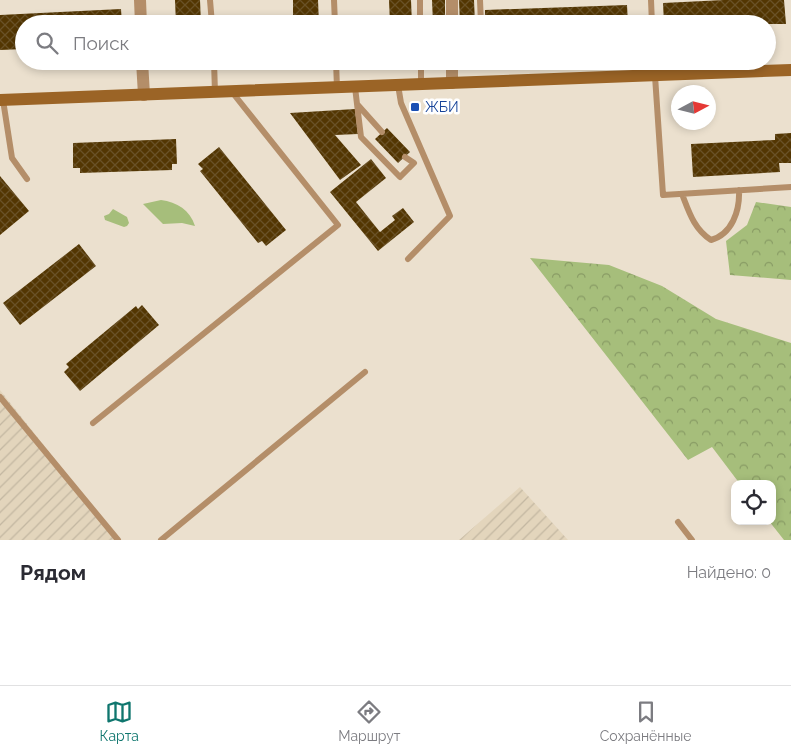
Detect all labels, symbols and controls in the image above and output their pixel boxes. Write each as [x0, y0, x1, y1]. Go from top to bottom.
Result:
search box [15, 15, 776, 70]
icon: search [33, 29, 61, 57]
text: Поиск [73, 32, 129, 54]
north arrow [671, 85, 716, 130]
place label: ЖБИ [425, 99, 459, 115]
marker: ЖБИ [409, 101, 421, 113]
map controls [731, 480, 776, 525]
button: locate [731, 480, 776, 525]
text: Рядом [20, 560, 86, 585]
text: Найдено: 0 [687, 563, 771, 582]
tab: Карта [100, 698, 139, 744]
tab: Маршрут [338, 698, 401, 744]
tab: Сохранённые [600, 698, 691, 744]

